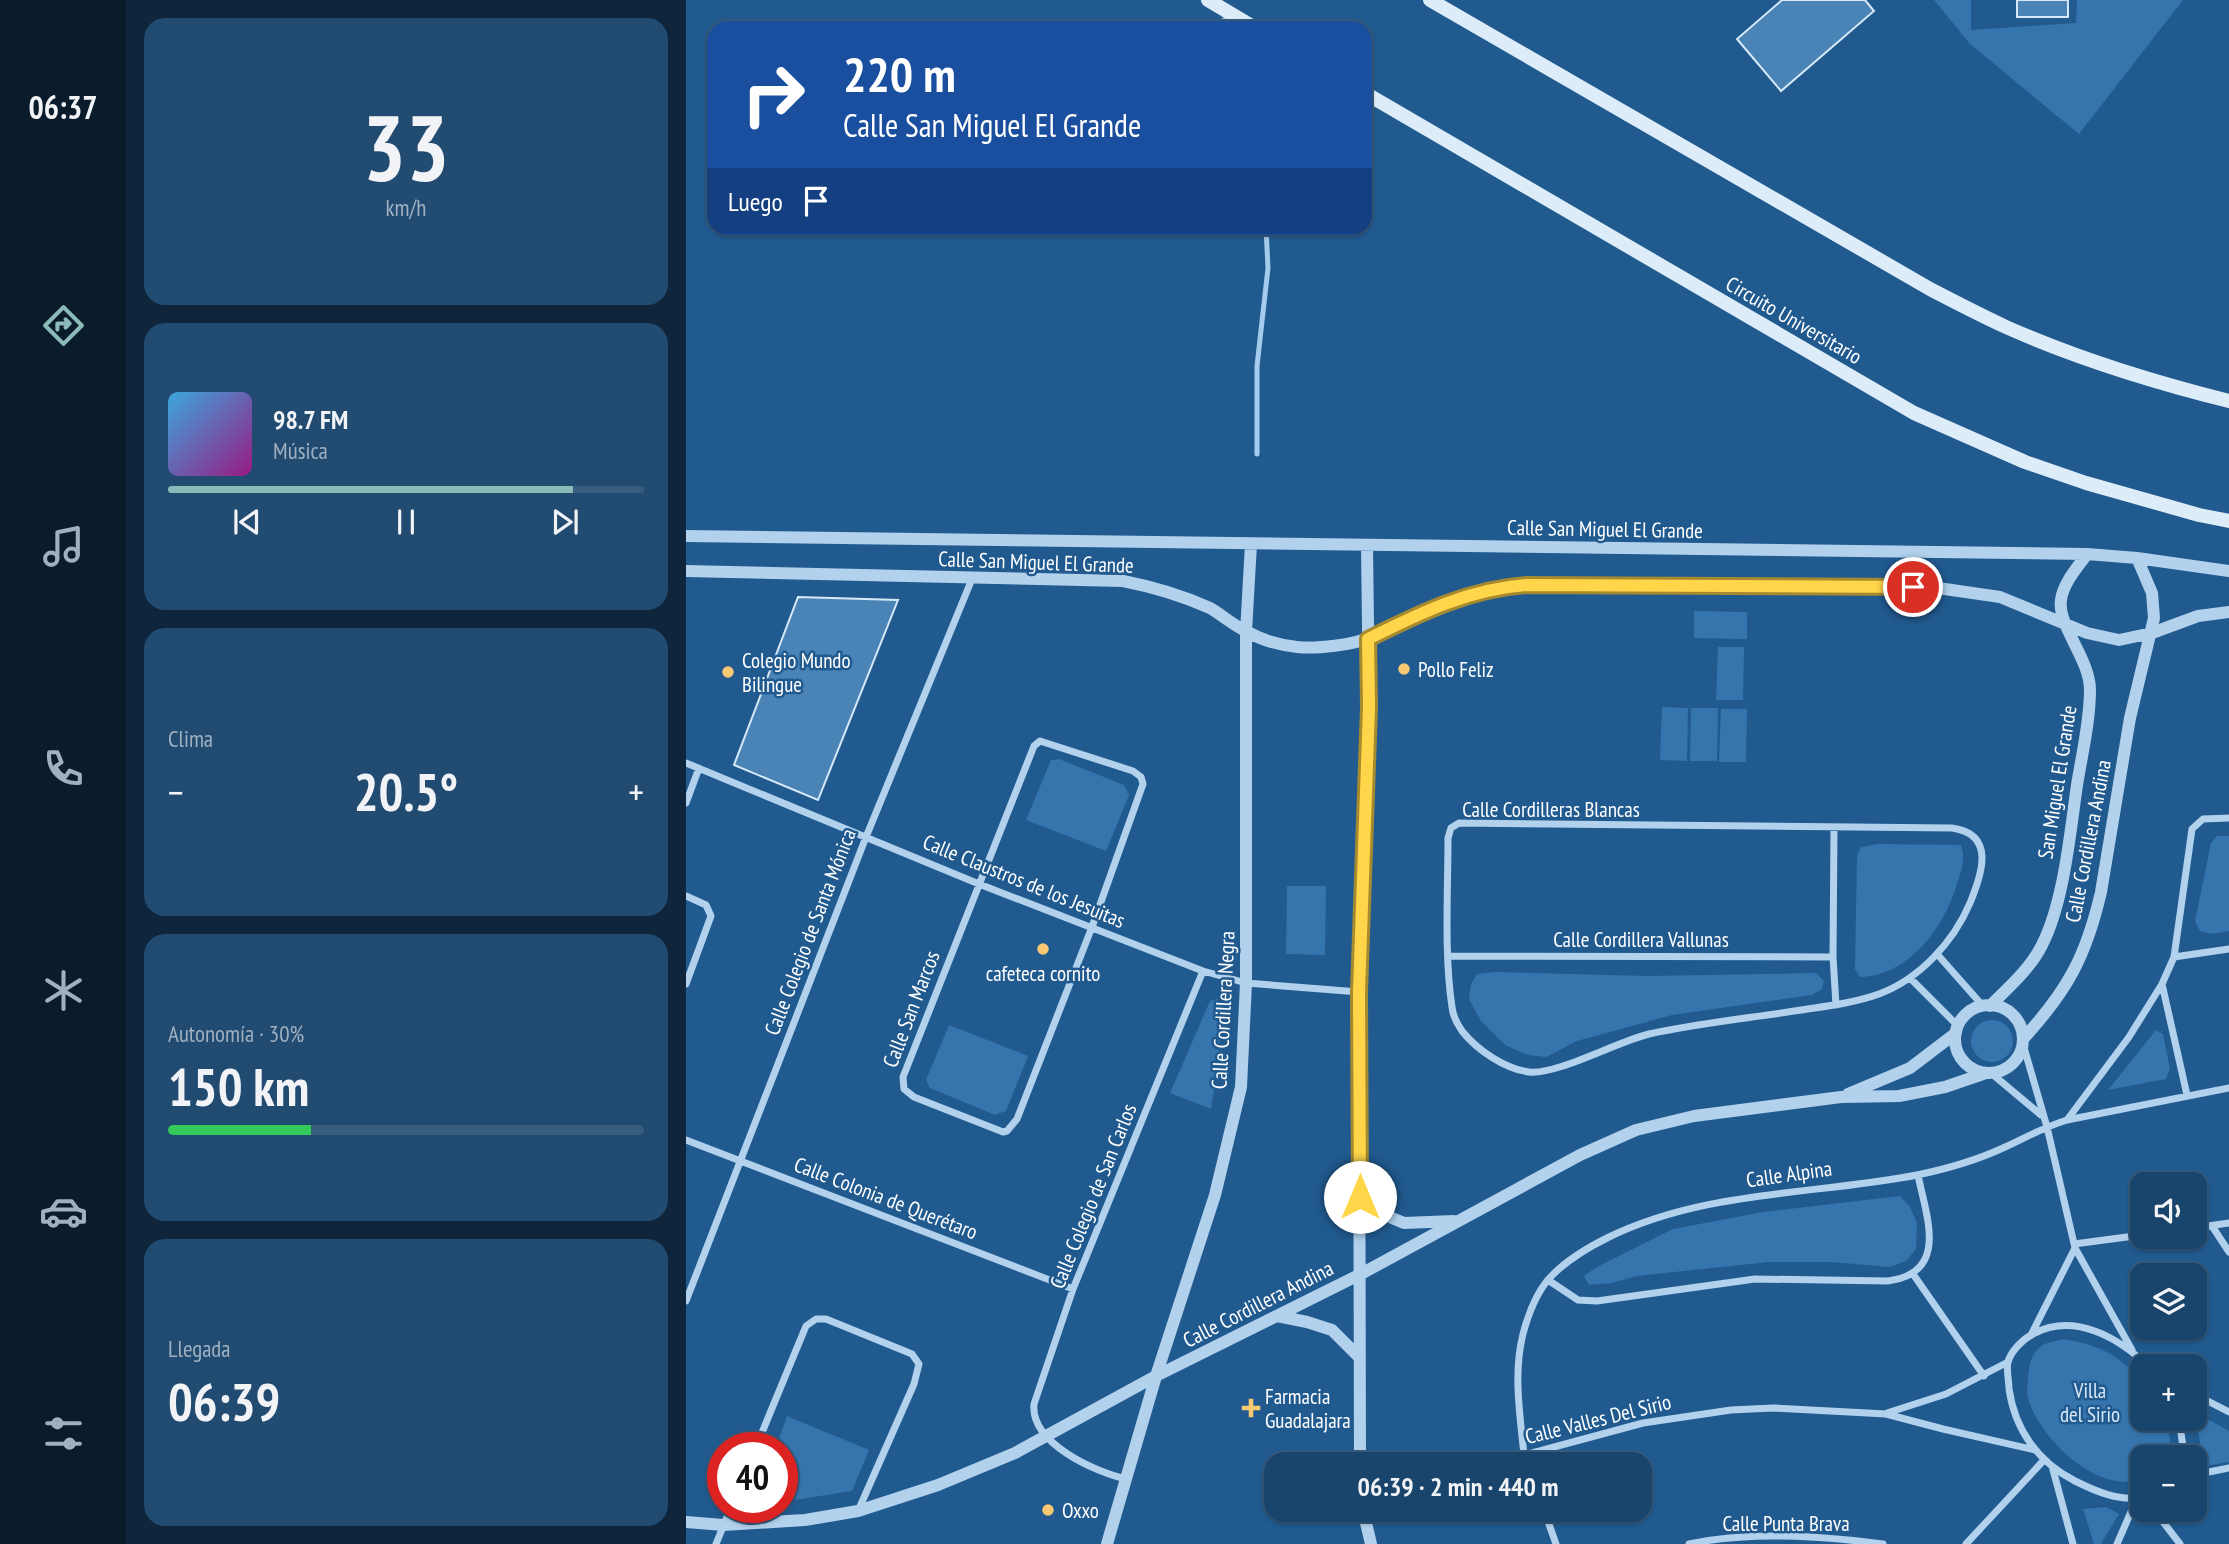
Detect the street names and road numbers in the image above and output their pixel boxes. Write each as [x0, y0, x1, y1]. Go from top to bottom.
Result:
street label: Circuito Universitario [1721, 270, 1867, 370]
street label: Calle San Miguel El Grande [1507, 514, 1703, 544]
street label: Calle San Miguel El Grande [938, 545, 1134, 579]
street label: San Miguel El Grande [2032, 703, 2082, 861]
street label: Calle Cordillera Andina [2059, 757, 2117, 925]
street label: Calle Cordilleras Blancas [1462, 796, 1640, 823]
street label: Calle Colegio de Santa Mónica [758, 825, 862, 1039]
street label: Calle Claustros de los Jesuitas [919, 828, 1129, 934]
street label: Calle Cordillera Vallunas [1553, 926, 1729, 953]
street label: Calle Cordillera Negra [1205, 930, 1241, 1090]
street label: Calle San Marcos [876, 947, 946, 1071]
street label: Calle Colegio de San Carlos [1044, 1100, 1142, 1292]
street label: Calle Colonia de Querétaro [790, 1151, 982, 1245]
street label: Calle Alpina [1744, 1155, 1834, 1193]
street label: Calle Cordillera Andina [1178, 1254, 1338, 1354]
street label: Calle Valles Del Sirio [1522, 1388, 1674, 1450]
street label: Calle Punta Brava [1722, 1510, 1850, 1537]

